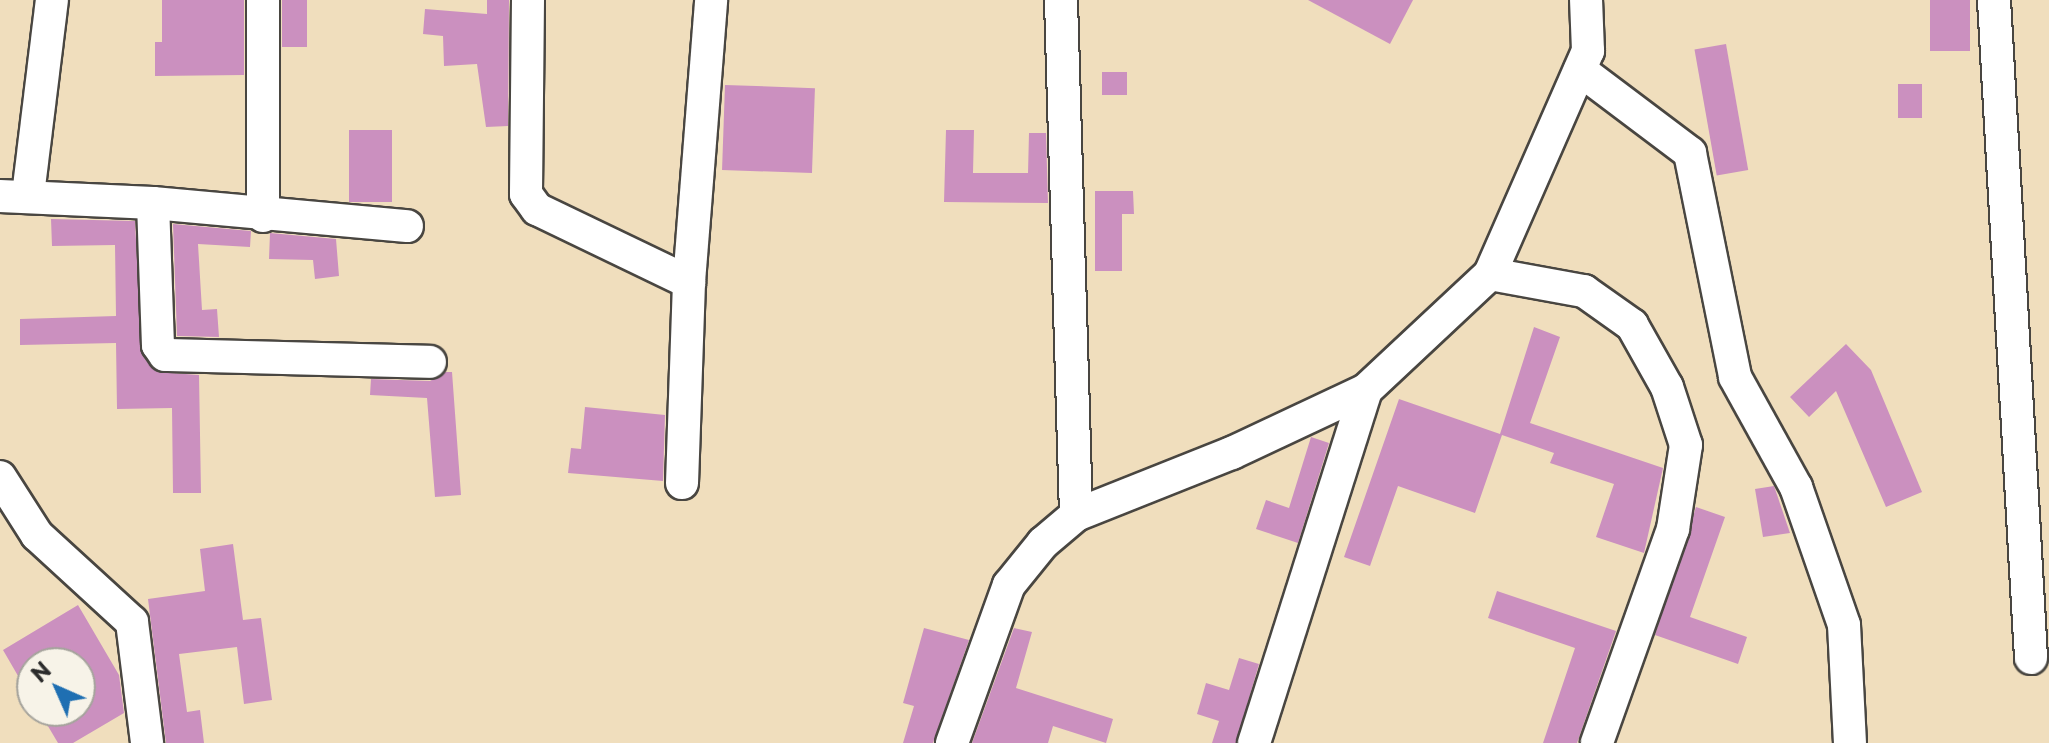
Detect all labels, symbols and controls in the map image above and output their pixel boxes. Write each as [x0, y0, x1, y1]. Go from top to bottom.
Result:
north arrow [16, 647, 96, 727]
text: N [22, 653, 58, 689]

